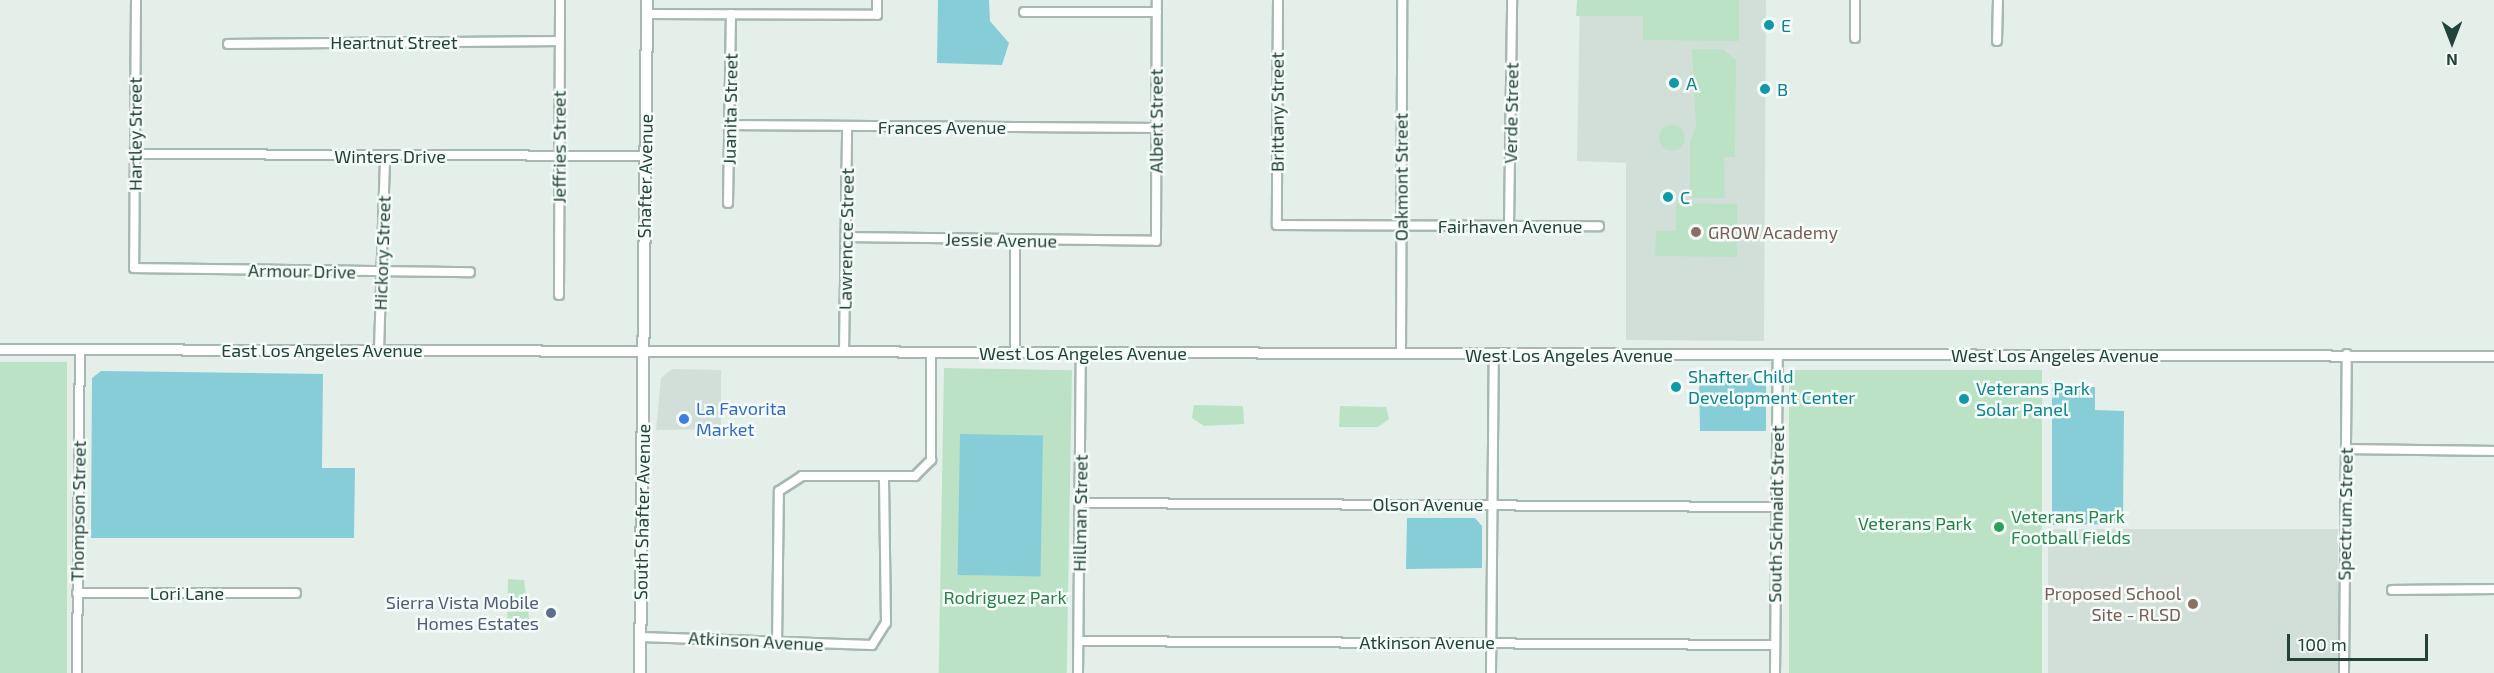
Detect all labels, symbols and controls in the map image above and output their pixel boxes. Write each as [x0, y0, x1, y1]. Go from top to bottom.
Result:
north arrow [2422, 12, 2482, 72]
place label: E [1781, 14, 1791, 36]
marker: E [1762, 18, 1776, 32]
street label: Heartnut Street [330, 31, 458, 53]
text: N [2446, 51, 2458, 70]
street label: Brittany Street [1266, 52, 1288, 172]
street label: Juanita Street [718, 53, 742, 165]
street label: Verde Street [1499, 62, 1523, 164]
street label: Albert Street [1145, 69, 1167, 173]
place label: A [1686, 72, 1697, 94]
marker: A [1667, 76, 1681, 90]
street label: Hartley Street [124, 77, 146, 191]
place label: B [1777, 78, 1788, 100]
marker: B [1758, 82, 1772, 96]
street label: Jeffries Street [548, 90, 570, 204]
street label: Shafter Avenue [633, 113, 657, 239]
street label: Oakmont Street [1390, 113, 1412, 241]
street label: Frances Avenue [878, 116, 1006, 138]
street label: Winters Drive [334, 145, 446, 167]
street label: Lawrencce Street [834, 168, 858, 310]
place label: C [1680, 186, 1690, 208]
marker: C [1661, 190, 1675, 204]
street label: Hickory Street [369, 195, 395, 311]
street label: Fairhaven Avenue [1437, 215, 1583, 237]
place label: GROW Academy [1708, 221, 1839, 243]
marker: GROW Academy [1689, 225, 1703, 239]
street label: Jessie Avenue [945, 228, 1057, 252]
street label: Armour Drive [248, 259, 356, 283]
street label: East Los Angeles Avenue [221, 339, 423, 361]
street label: West Los Angeles Avenue [979, 342, 1187, 364]
street label: West Los Angeles Avenue [1465, 344, 1673, 366]
street label: West Los Angeles Avenue [1951, 344, 2159, 366]
place label: Shafter Child Development Center [1688, 366, 1856, 409]
place label: Veterans Park Solar Panel [1976, 378, 2090, 420]
marker: Shafter Child Development Center [1669, 380, 1683, 394]
marker: Veterans Park Solar Panel [1957, 392, 1971, 406]
place label: La Favorita Market [696, 398, 786, 440]
marker: La Favorita Market [677, 412, 691, 426]
street label: South Shafter Avenue [630, 423, 654, 601]
street label: South Schnaidt Street [1764, 425, 1788, 603]
street label: Thompson Street [66, 440, 90, 582]
street label: Spectrum Street [2333, 447, 2357, 581]
street label: Hillman Street [1068, 454, 1092, 572]
street label: Olson Avenue [1372, 493, 1484, 515]
place label: Veterans Park Football Fields [2011, 506, 2131, 548]
park label: Veterans Park [1858, 512, 1972, 534]
marker: Veterans Park Football Fields [1992, 520, 2006, 534]
street label: Lori Lane [150, 582, 224, 604]
place label: Proposed School Site - RLSD [2044, 583, 2181, 626]
park label: Rodriguez Park [943, 586, 1067, 608]
place label: Sierra Vista Mobile Homes Estates [385, 592, 539, 634]
marker: Proposed School Site - RLSD [2186, 597, 2200, 611]
marker: Sierra Vista Mobile Homes Estates [544, 606, 558, 620]
scale bar [2290, 622, 2431, 660]
street label: Atkinson Avenue [687, 627, 825, 655]
street label: Atkinson Avenue [1359, 631, 1495, 653]
text: 100 m [2298, 633, 2347, 655]

